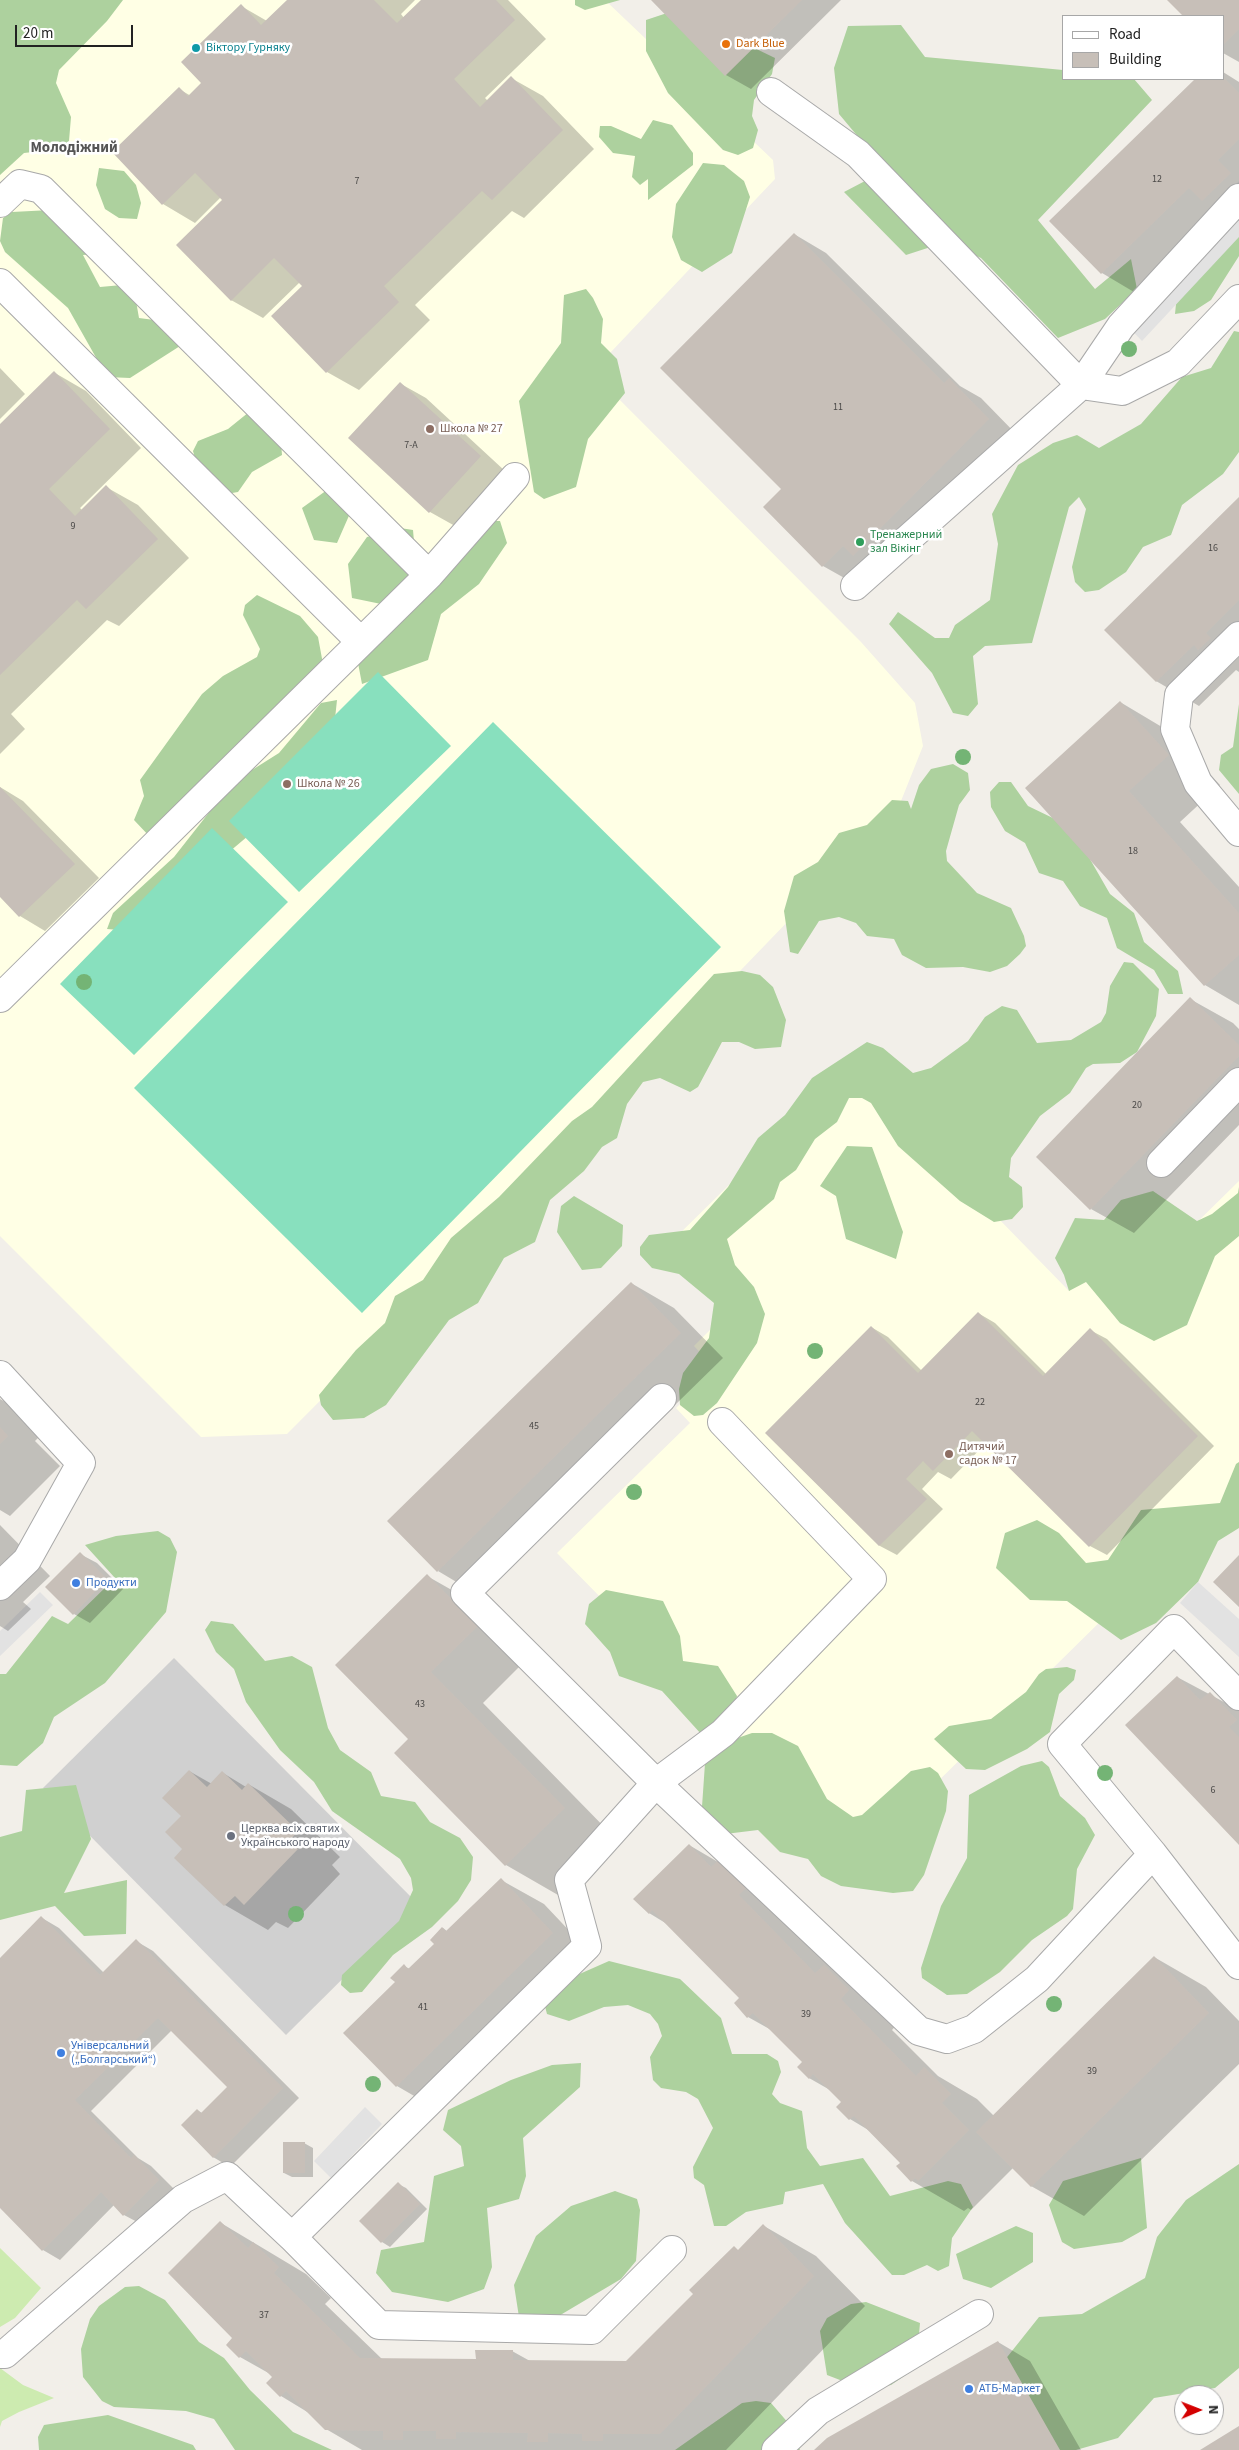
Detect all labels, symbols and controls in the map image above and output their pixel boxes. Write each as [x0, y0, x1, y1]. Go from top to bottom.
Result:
scale bar [18, 15, 135, 47]
legend [1062, 15, 1224, 80]
text: 20 m [23, 23, 53, 44]
text: Road [1109, 24, 1141, 45]
place label: Dark Blue [736, 37, 785, 51]
marker: Dark Blue [720, 38, 732, 50]
place label: Віктору Гурняку [206, 41, 290, 55]
marker: Віктору Гурняку [190, 42, 202, 54]
text: Building [1109, 49, 1161, 70]
district label: Молодіжний [30, 140, 118, 158]
house number: 12 [1152, 174, 1162, 186]
house number: 7 [355, 176, 359, 188]
house number: 11 [833, 402, 843, 414]
place label: Школа № 27 [440, 422, 503, 436]
marker: Школа № 27 [424, 423, 436, 435]
house number: 7-А [404, 440, 418, 452]
house number: 9 [71, 521, 75, 533]
place label: Тренажерний зал Вікінг [870, 528, 942, 556]
marker: Тренажерний зал Вікінг [854, 536, 866, 548]
house number: 16 [1208, 543, 1218, 555]
place label: Школа № 26 [297, 777, 360, 791]
marker: Школа № 26 [281, 778, 293, 790]
house number: 18 [1128, 846, 1138, 858]
house number: 20 [1132, 1100, 1142, 1112]
house number: 22 [975, 1397, 985, 1409]
house number: 45 [529, 1421, 539, 1433]
place label: Дитячий садок № 17 [959, 1440, 1017, 1468]
marker: Дитячий садок № 17 [943, 1448, 955, 1460]
place label: Продукти [86, 1576, 137, 1590]
marker: Продукти [70, 1577, 82, 1589]
house number: 43 [415, 1699, 425, 1711]
house number: 6 [1211, 1785, 1215, 1797]
place label: Церква всіх святих Українського народу [241, 1822, 350, 1850]
marker: Церква всіх святих Українського народу [225, 1830, 237, 1842]
house number: 41 [418, 2002, 428, 2014]
house number: 39 [801, 2009, 811, 2021]
place label: Універсальний („Болгарський“) [71, 2039, 156, 2067]
marker: Універсальний („Болгарський“) [55, 2047, 67, 2059]
house number: 39 [1087, 2066, 1097, 2078]
house number: 37 [259, 2310, 269, 2322]
place label: АТБ-Маркет [979, 2382, 1041, 2396]
marker: АТБ-Маркет [963, 2383, 975, 2395]
north arrow [1174, 2385, 1224, 2435]
text: N [1203, 2405, 1223, 2415]

